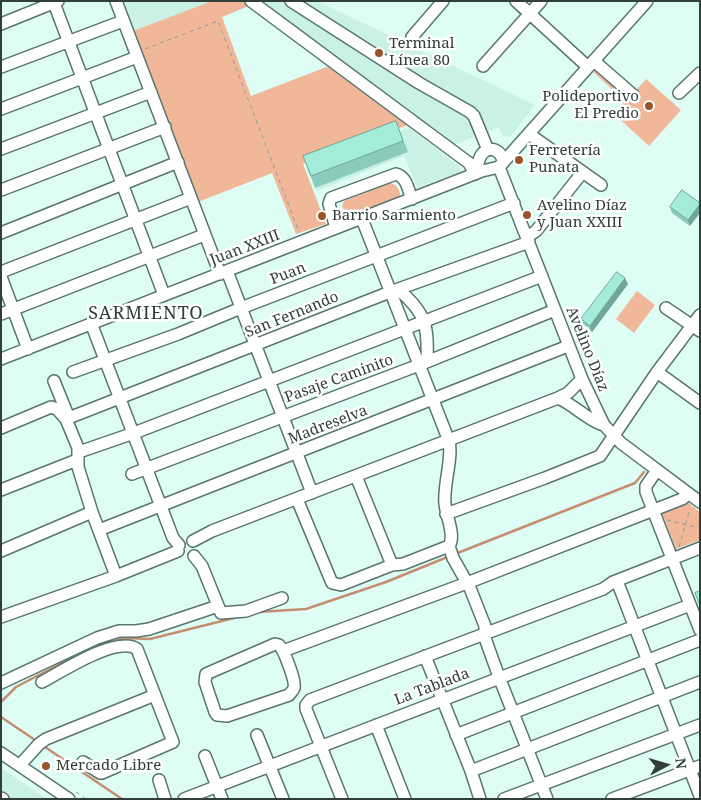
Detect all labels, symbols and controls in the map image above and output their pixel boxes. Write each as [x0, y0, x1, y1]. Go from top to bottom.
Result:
place label: Terminal Línea 80 [389, 35, 454, 70]
marker: Terminal Línea 80 [373, 47, 385, 59]
place label: Polideportivo El Predio [542, 88, 639, 123]
marker: Polideportivo El Predio [643, 100, 655, 112]
place label: Ferretería Punata [529, 142, 601, 177]
marker: Ferretería Punata [513, 154, 525, 166]
place label: Avelino Díaz y Juan XXIII [537, 197, 627, 232]
place label: Barrio Sarmiento [332, 207, 456, 225]
marker: Avelino Díaz y Juan XXIII [521, 209, 533, 221]
marker: Barrio Sarmiento [316, 210, 328, 222]
street label: Juan XXIII [208, 226, 282, 270]
street label: Puan [268, 259, 308, 289]
street label: San Fernando [243, 288, 341, 342]
district label: SARMIENTO [87, 303, 205, 325]
street label: Avelino Díaz [562, 304, 612, 394]
street label: Pasaje Caminito [282, 351, 396, 407]
street label: Madreselva [286, 402, 370, 448]
street label: La Tablada [392, 664, 472, 710]
north arrow [641, 740, 691, 790]
place label: Mercado Libre [56, 757, 161, 775]
text: N [671, 757, 691, 770]
marker: Mercado Libre [40, 760, 52, 772]

